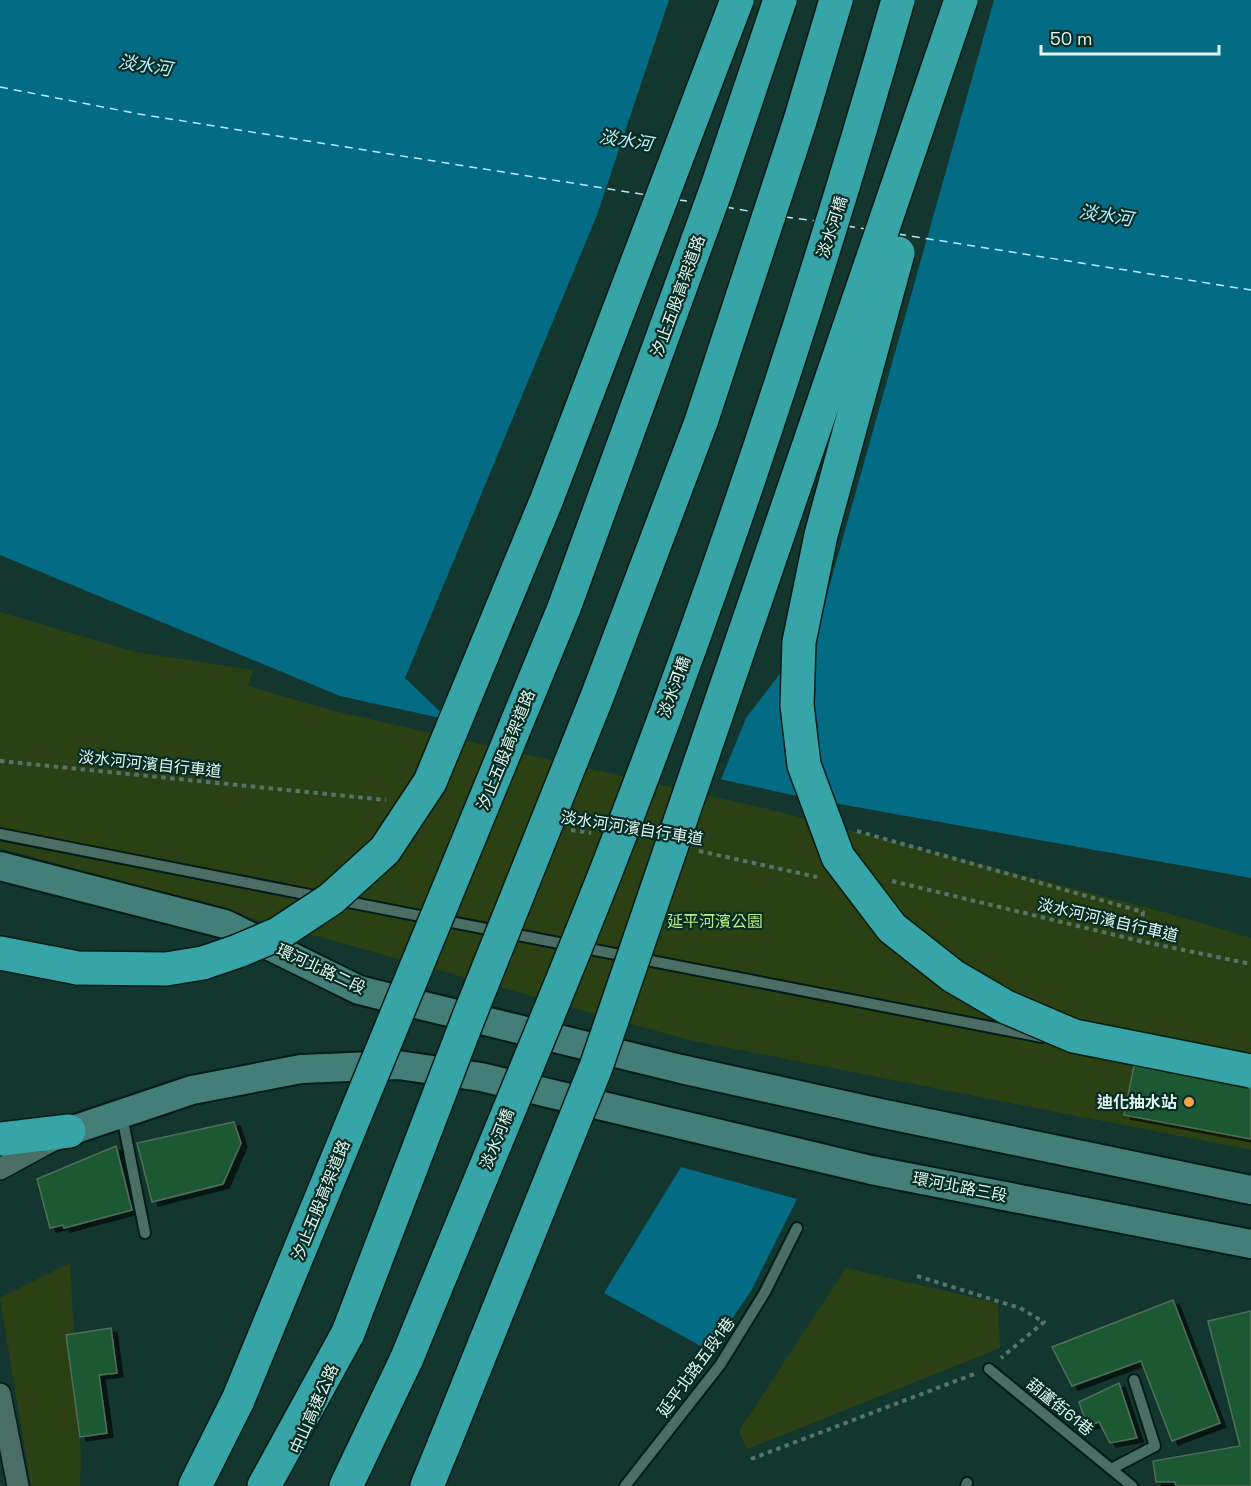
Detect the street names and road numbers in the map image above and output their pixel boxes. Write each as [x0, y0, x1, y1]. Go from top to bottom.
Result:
street label: 淡水河橋 [812, 193, 852, 261]
street label: 汐止五股高架道路 [646, 232, 710, 360]
street label: 淡水河橋 [653, 653, 695, 721]
street label: 汐止五股高架道路 [472, 687, 540, 813]
street label: 淡水河河濱自行車道 [77, 746, 223, 782]
street label: 淡水河河濱自行車道 [559, 806, 705, 850]
street label: 淡水河河濱自行車道 [1035, 894, 1181, 946]
street label: 環河北路二段 [273, 939, 369, 999]
street label: 淡水河橋 [475, 1105, 519, 1173]
street label: 汐止五股高架道路 [287, 1137, 355, 1263]
street label: 環河北路三段 [911, 1168, 1009, 1206]
street label: 延平北路五段1巷 [653, 1313, 739, 1421]
street label: 中山高速公路 [285, 1361, 343, 1457]
street label: 葫蘆街61巷 [1022, 1374, 1098, 1440]

